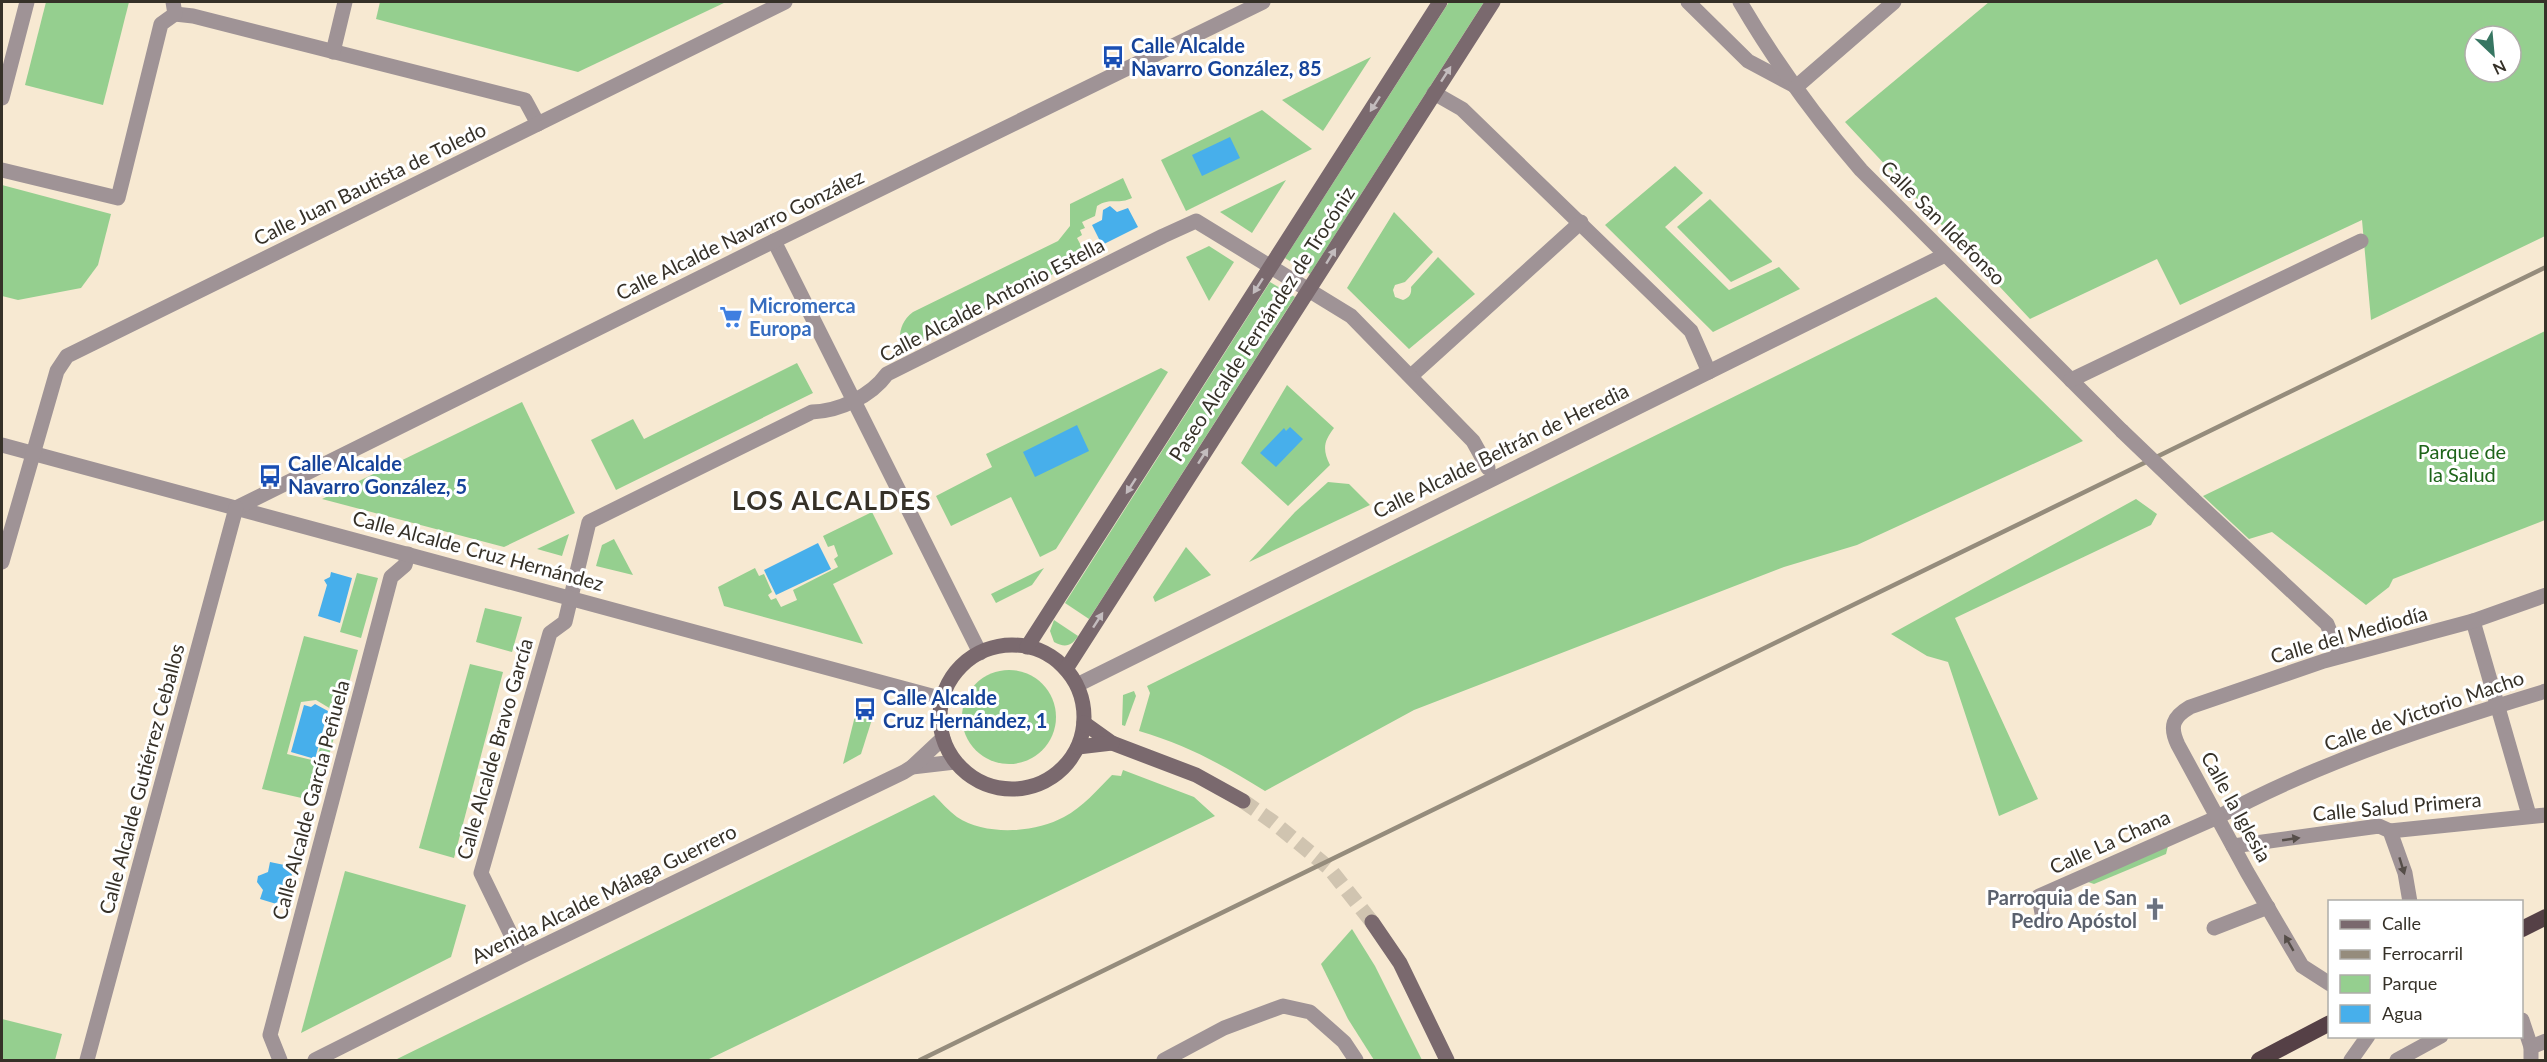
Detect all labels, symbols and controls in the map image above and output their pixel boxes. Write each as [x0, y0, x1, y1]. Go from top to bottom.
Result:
north arrow [2463, 24, 2523, 84]
place label: Calle Alcalde Navarro González, 85 [1131, 33, 1322, 80]
bus stop icon: Calle Alcalde Navarro González, 85 [1100, 44, 1126, 70]
text: N [2490, 57, 2509, 79]
one-way arrow [1441, 66, 1452, 82]
one-way arrow [1369, 96, 1380, 112]
street label: Calle Juan Bautista de Toledo [250, 116, 490, 250]
street label: Calle San Ildefonso [1876, 155, 2011, 290]
street label: Calle Alcalde Navarro González [612, 164, 867, 305]
street label: Paseo Alcalde Fernández de Trocóniz [1163, 182, 1359, 465]
street label: Calle Alcalde Antonio Estella [875, 232, 1108, 366]
one-way arrow [1325, 249, 1337, 265]
one-way arrow [1253, 278, 1264, 294]
place label: Micromerca Europa [749, 293, 856, 340]
supermarket icon: Micromerca Europa [718, 304, 744, 330]
street label: Calle Alcalde Beltrán de Heredia [1369, 378, 1632, 523]
park label: Parque de la Salud [2418, 439, 2506, 486]
one-way arrow [1197, 448, 1208, 464]
place label: Calle Alcalde Navarro González, 5 [288, 451, 467, 498]
bus stop icon: Calle Alcalde Navarro González, 5 [257, 463, 283, 489]
one-way arrow [1125, 477, 1136, 494]
district label: LOS ALCALDES [732, 484, 932, 516]
street label: Calle Alcalde Cruz Hernández [350, 505, 606, 595]
street label: Calle del Mediodía [2267, 600, 2430, 668]
one-way arrow [1092, 612, 1103, 628]
street label: Calle Alcalde Bravo García [451, 635, 537, 862]
street label: Calle Alcalde Gutiérrez Ceballos [93, 641, 189, 916]
street label: Calle de Victorio Macho [2321, 665, 2527, 756]
street label: Calle Alcalde García Peñuela [266, 677, 354, 922]
place label: Calle Alcalde Cruz Hernández, 1 [883, 685, 1047, 732]
bus stop icon: Calle Alcalde Cruz Hernández, 1 [852, 696, 878, 722]
street label: Calle la Iglesia [2197, 747, 2277, 866]
street label: Calle Salud Primera [2312, 787, 2482, 825]
street label: Calle La Chana [2046, 804, 2174, 878]
street label: Avenida Alcalde Málaga Guerrero [467, 818, 740, 968]
one-way arrow [2282, 834, 2301, 843]
one-way arrow [2398, 857, 2407, 875]
place label: Parroquia de San Pedro Apóstol [1987, 885, 2137, 932]
church icon: Parroquia de San Pedro Apóstol [2142, 896, 2168, 922]
legend [2328, 900, 2523, 1038]
text: Calle [2382, 912, 2421, 934]
one-way arrow [2285, 935, 2295, 952]
text: Ferrocarril [2382, 942, 2463, 964]
text: Parque [2382, 972, 2437, 994]
text: Agua [2382, 1002, 2423, 1024]

